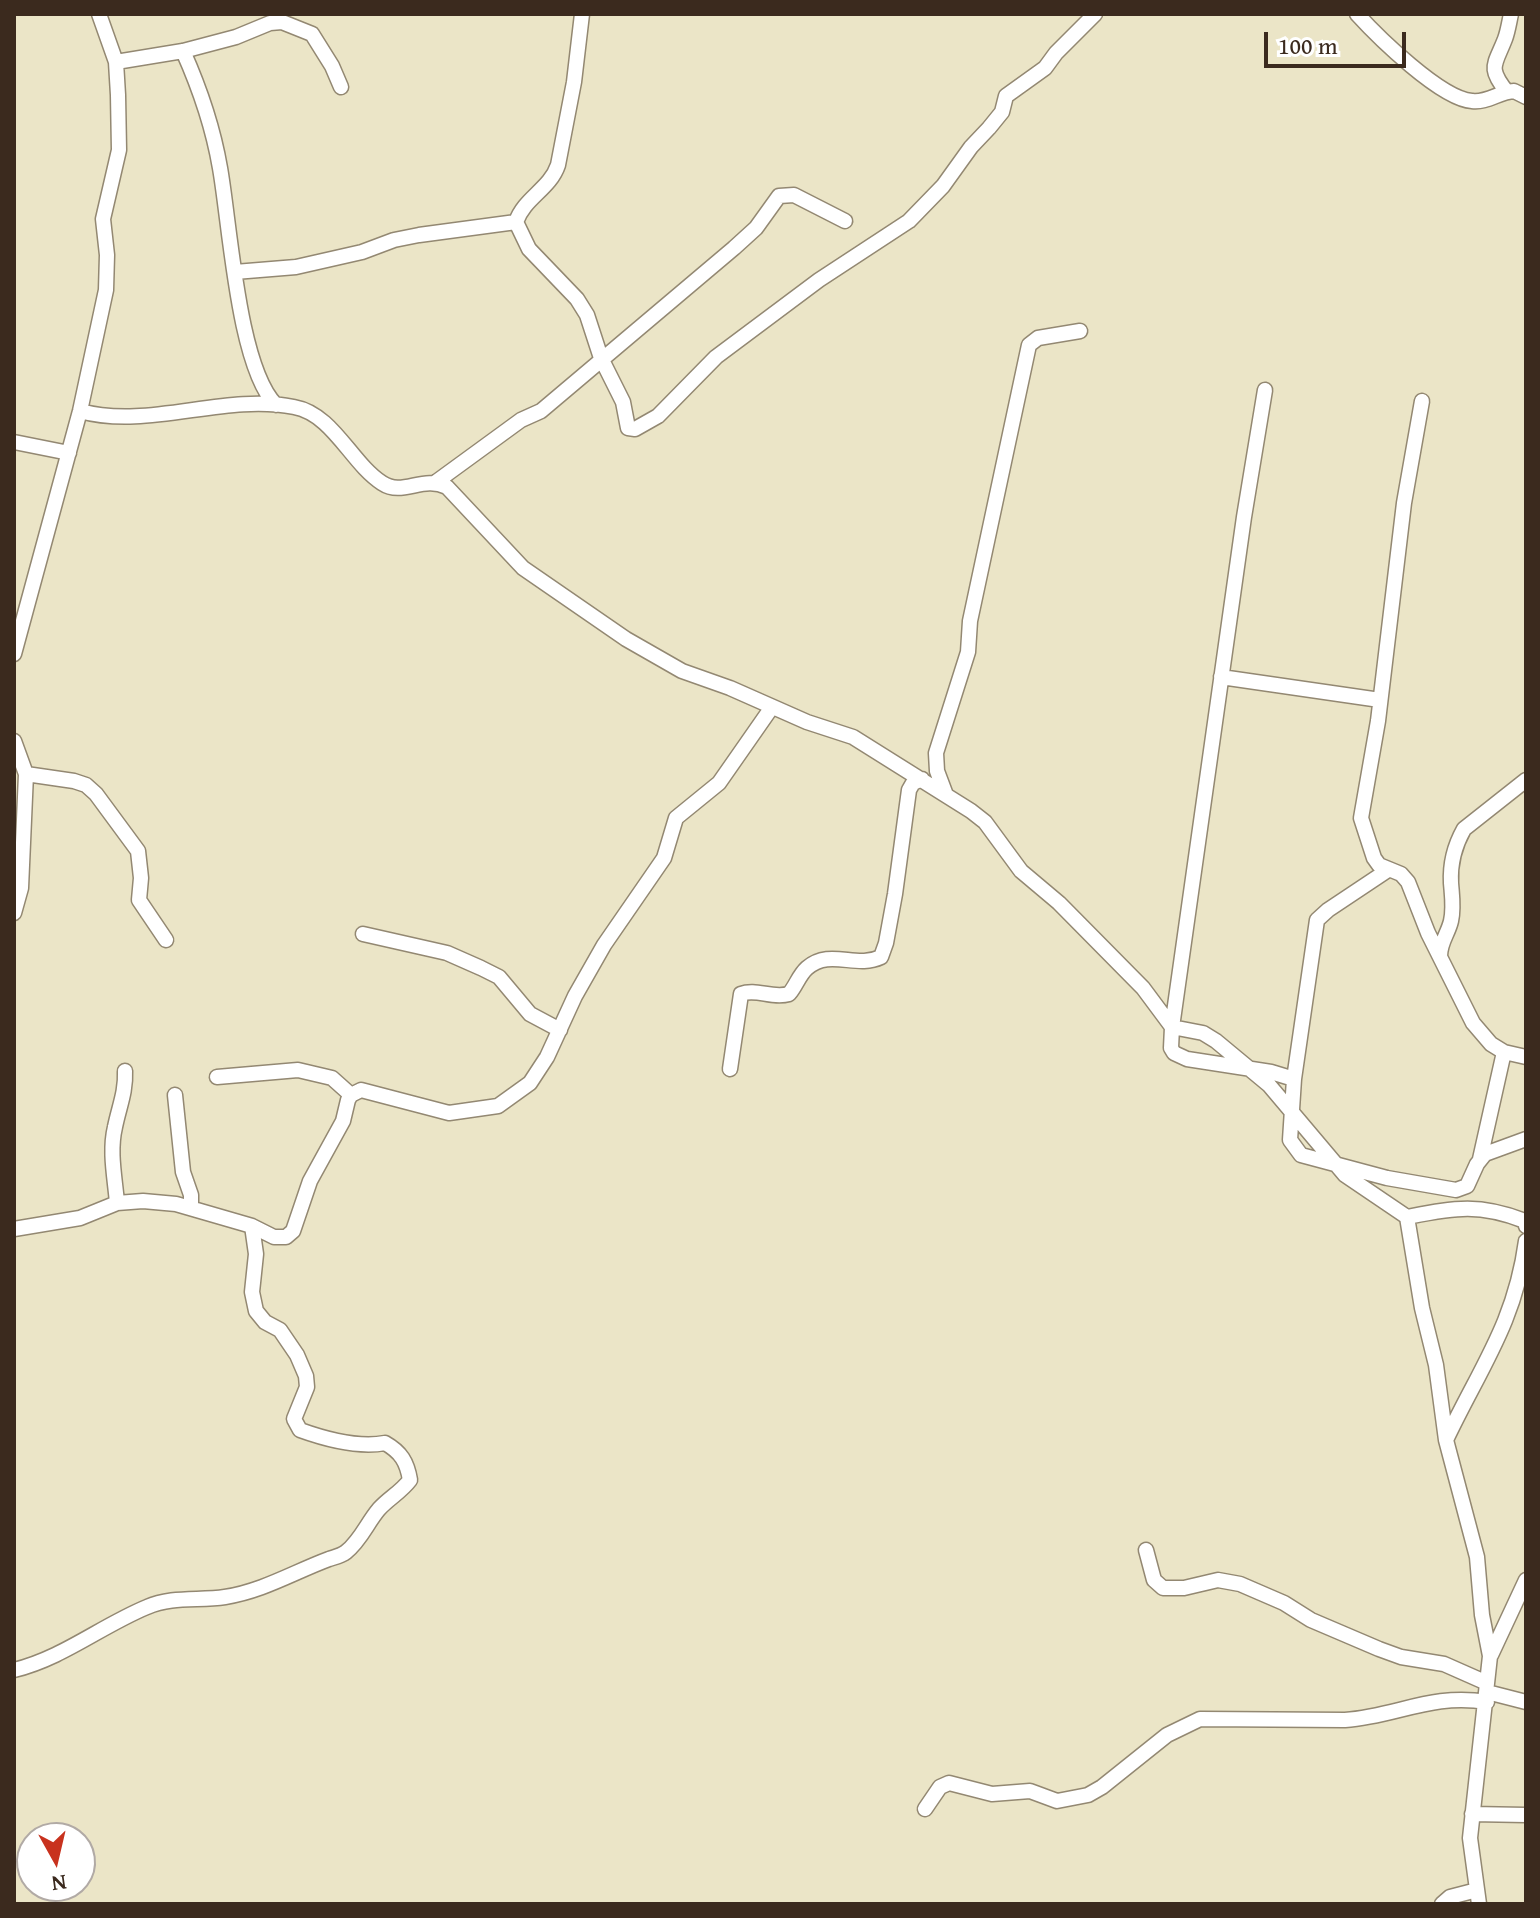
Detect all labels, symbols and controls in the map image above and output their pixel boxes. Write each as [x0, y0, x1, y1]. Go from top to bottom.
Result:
scale bar [1268, 16, 1410, 66]
text: 100 m [1278, 28, 1338, 63]
north arrow [16, 1822, 96, 1902]
text: N [50, 1867, 69, 1901]

